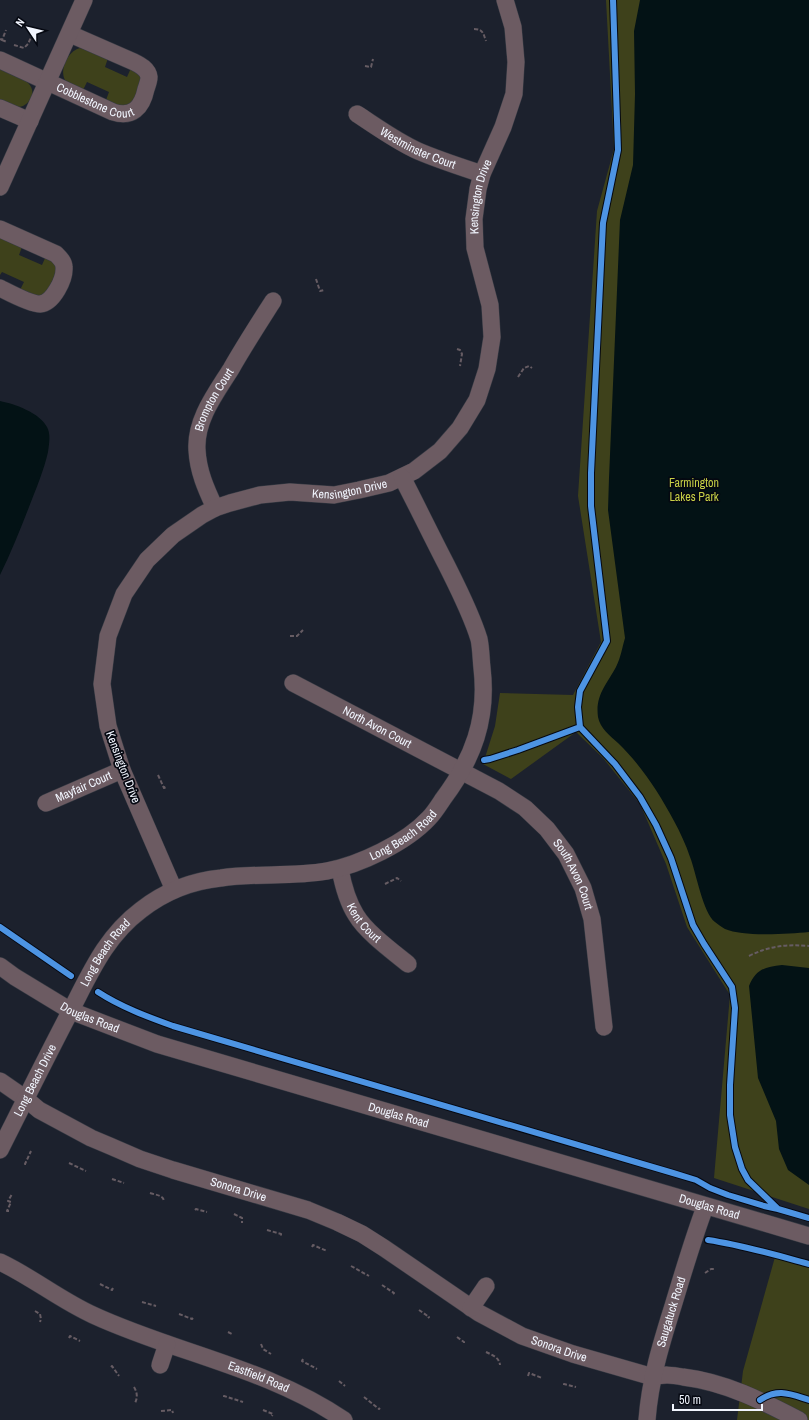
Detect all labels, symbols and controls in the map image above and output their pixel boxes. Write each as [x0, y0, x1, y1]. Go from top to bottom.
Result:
north arrow [8, 8, 48, 48]
text: N [12, 16, 27, 29]
street label: Cobblestone Court [54, 79, 137, 122]
street label: Westminster Court [377, 123, 458, 173]
street label: Kensington Drive [466, 157, 496, 234]
street label: Brompton Court [191, 365, 238, 433]
park label: Farmington Lakes Park [669, 475, 719, 505]
street label: Kensington Drive [311, 476, 389, 503]
street label: North Avon Court [340, 703, 414, 752]
street label: Kensington Drive [102, 729, 144, 805]
street label: Mayfair Court [53, 767, 114, 806]
street label: Long Beach Road [367, 807, 441, 864]
street label: South Avon Court [549, 836, 597, 912]
street label: Kent Court [343, 900, 385, 947]
street label: Long Beach Road [77, 915, 134, 989]
street label: Douglas Road [57, 998, 122, 1037]
street label: Long Beach Drive [10, 1042, 60, 1119]
street label: Douglas Road [366, 1099, 431, 1132]
street label: Sonora Drive [208, 1173, 269, 1205]
street label: Douglas Road [677, 1190, 742, 1223]
street label: Saugatuck Road [653, 1275, 689, 1349]
street label: Sonora Drive [529, 1332, 589, 1366]
street label: Eastfield Road [226, 1357, 292, 1396]
scale bar [673, 1386, 762, 1412]
text: 50 m [679, 1392, 701, 1408]

